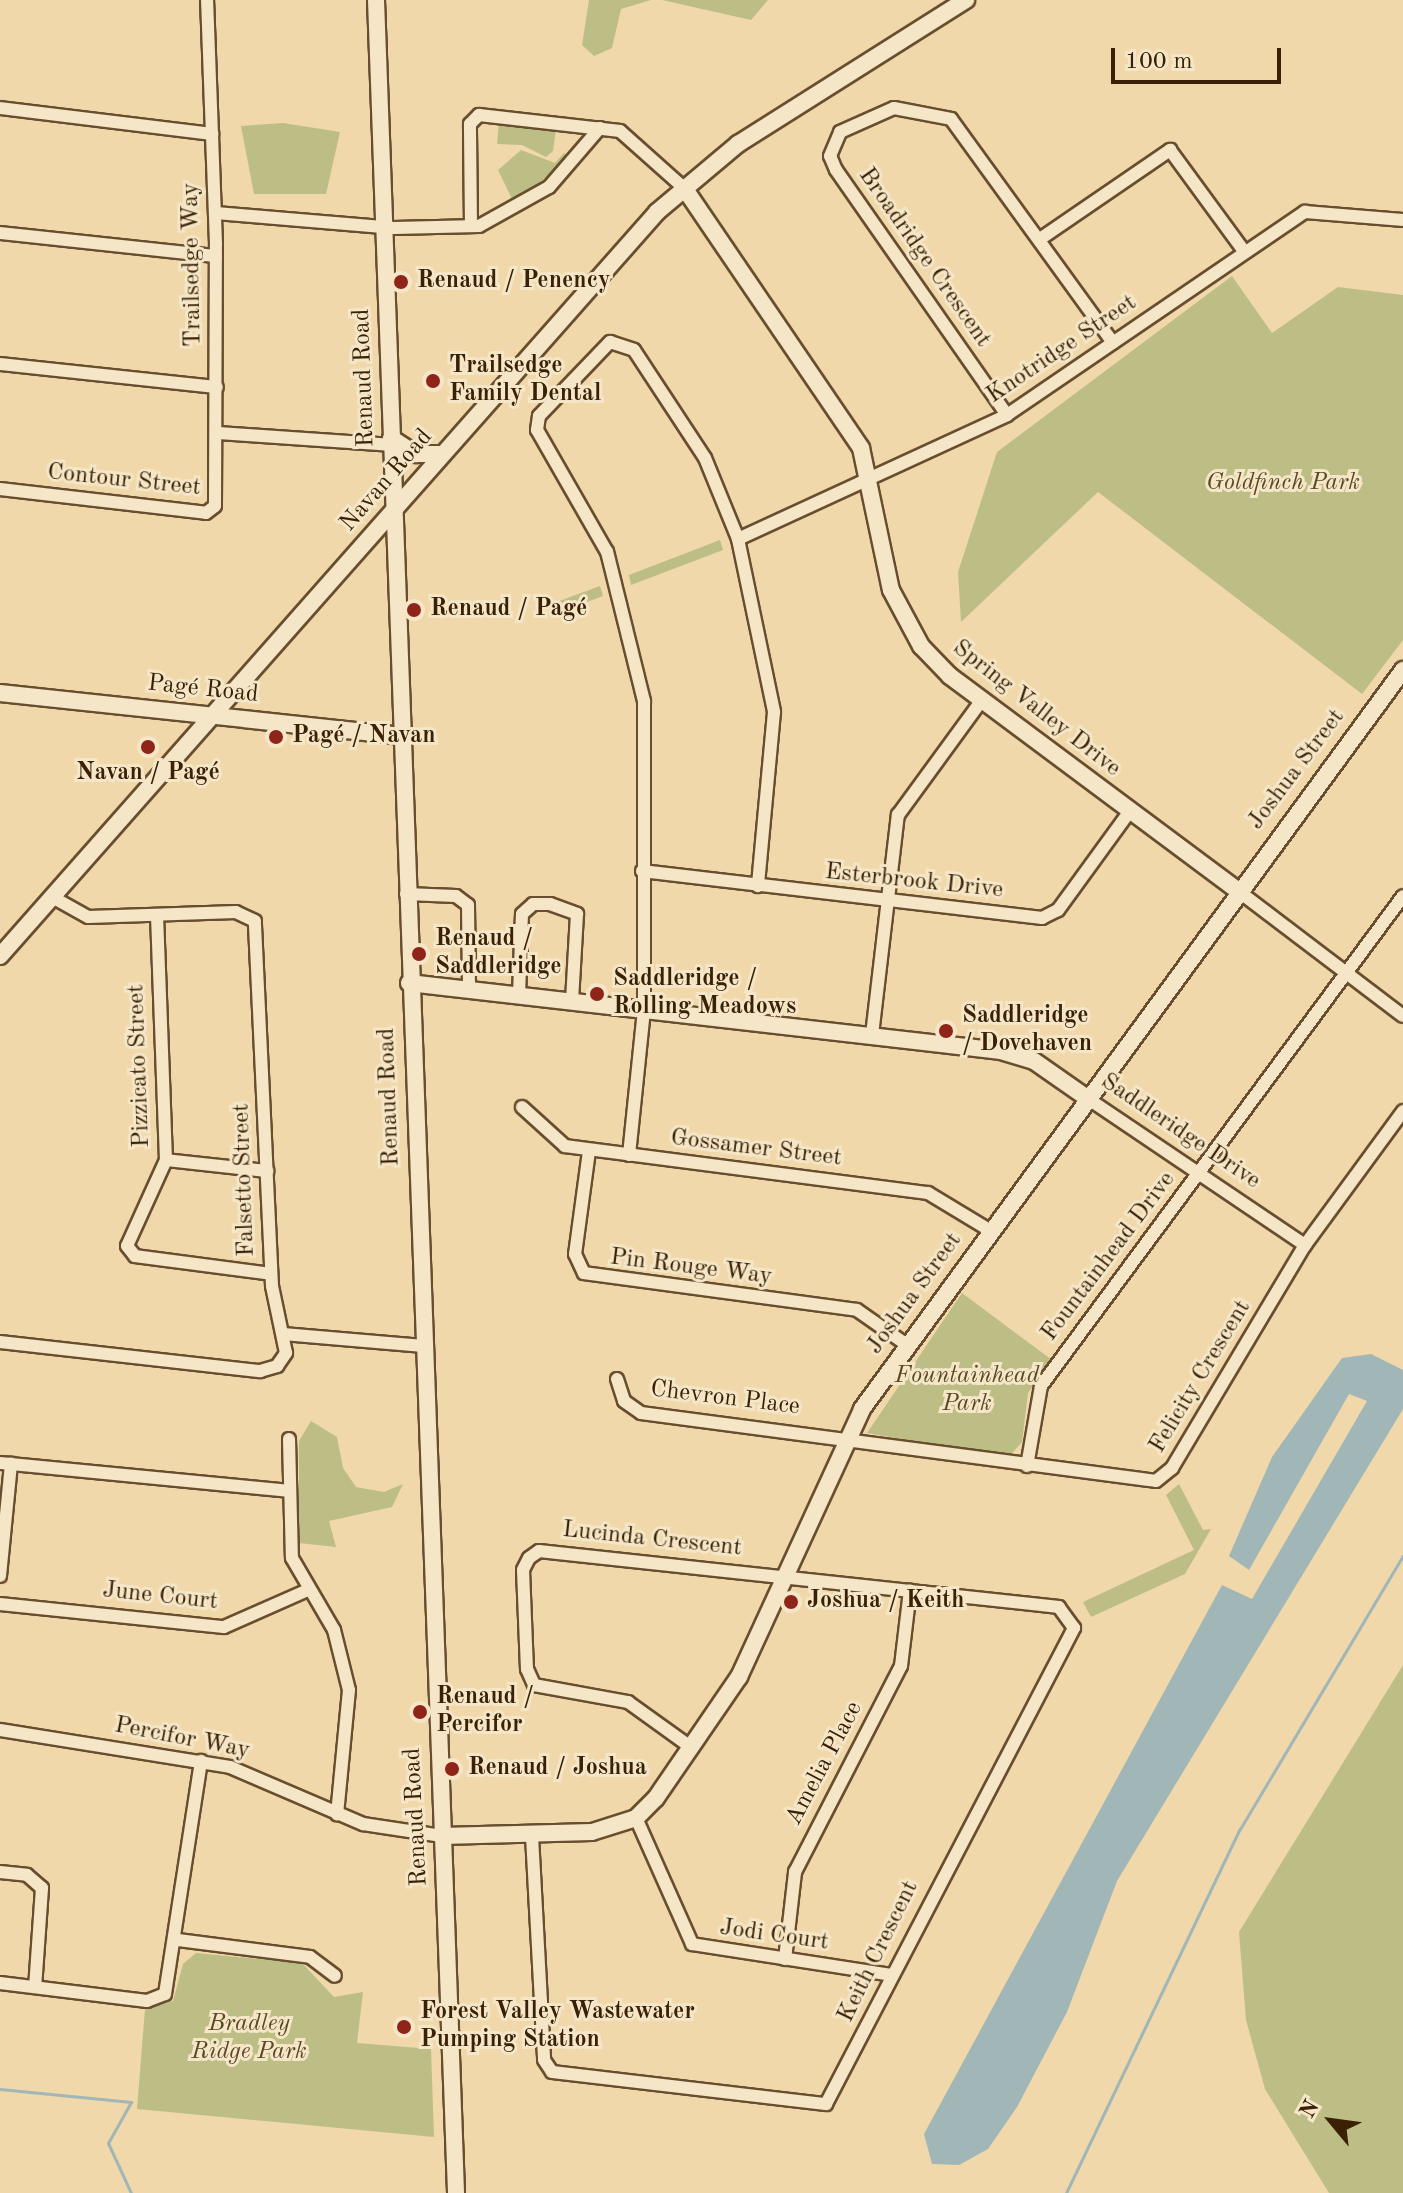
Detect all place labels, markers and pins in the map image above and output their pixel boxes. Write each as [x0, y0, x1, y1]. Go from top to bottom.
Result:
place label: Renaud / Penency [417, 268, 610, 296]
marker: Renaud / Penency [392, 273, 410, 291]
place label: Trailsedge Family Dental [449, 353, 601, 409]
marker: Trailsedge Family Dental [424, 372, 442, 390]
place label: Renaud / Pagé [430, 596, 587, 624]
marker: Renaud / Pagé [405, 601, 423, 619]
place label: Pagé / Navan [292, 723, 435, 751]
marker: Pagé / Navan [267, 728, 285, 746]
marker: Navan / Pagé [139, 738, 157, 756]
place label: Navan / Pagé [76, 760, 220, 788]
place label: Renaud / Saddleridge [435, 926, 562, 982]
marker: Renaud / Saddleridge [410, 945, 428, 963]
place label: Saddleridge / Rolling Meadows [613, 966, 796, 1022]
marker: Saddleridge / Rolling Meadows [588, 985, 606, 1003]
place label: Saddleridge / Dovehaven [962, 1003, 1092, 1059]
marker: Saddleridge / Dovehaven [937, 1022, 955, 1040]
place label: Joshua / Keith [807, 1588, 965, 1616]
marker: Joshua / Keith [782, 1593, 800, 1611]
place label: Renaud / Percifor [436, 1684, 534, 1740]
marker: Renaud / Percifor [411, 1703, 429, 1721]
place label: Renaud / Joshua [468, 1755, 647, 1783]
marker: Renaud / Joshua [443, 1760, 461, 1778]
place label: Forest Valley Wastewater Pumping Station [420, 1999, 695, 2055]
marker: Forest Valley Wastewater Pumping Station [395, 2018, 413, 2036]

